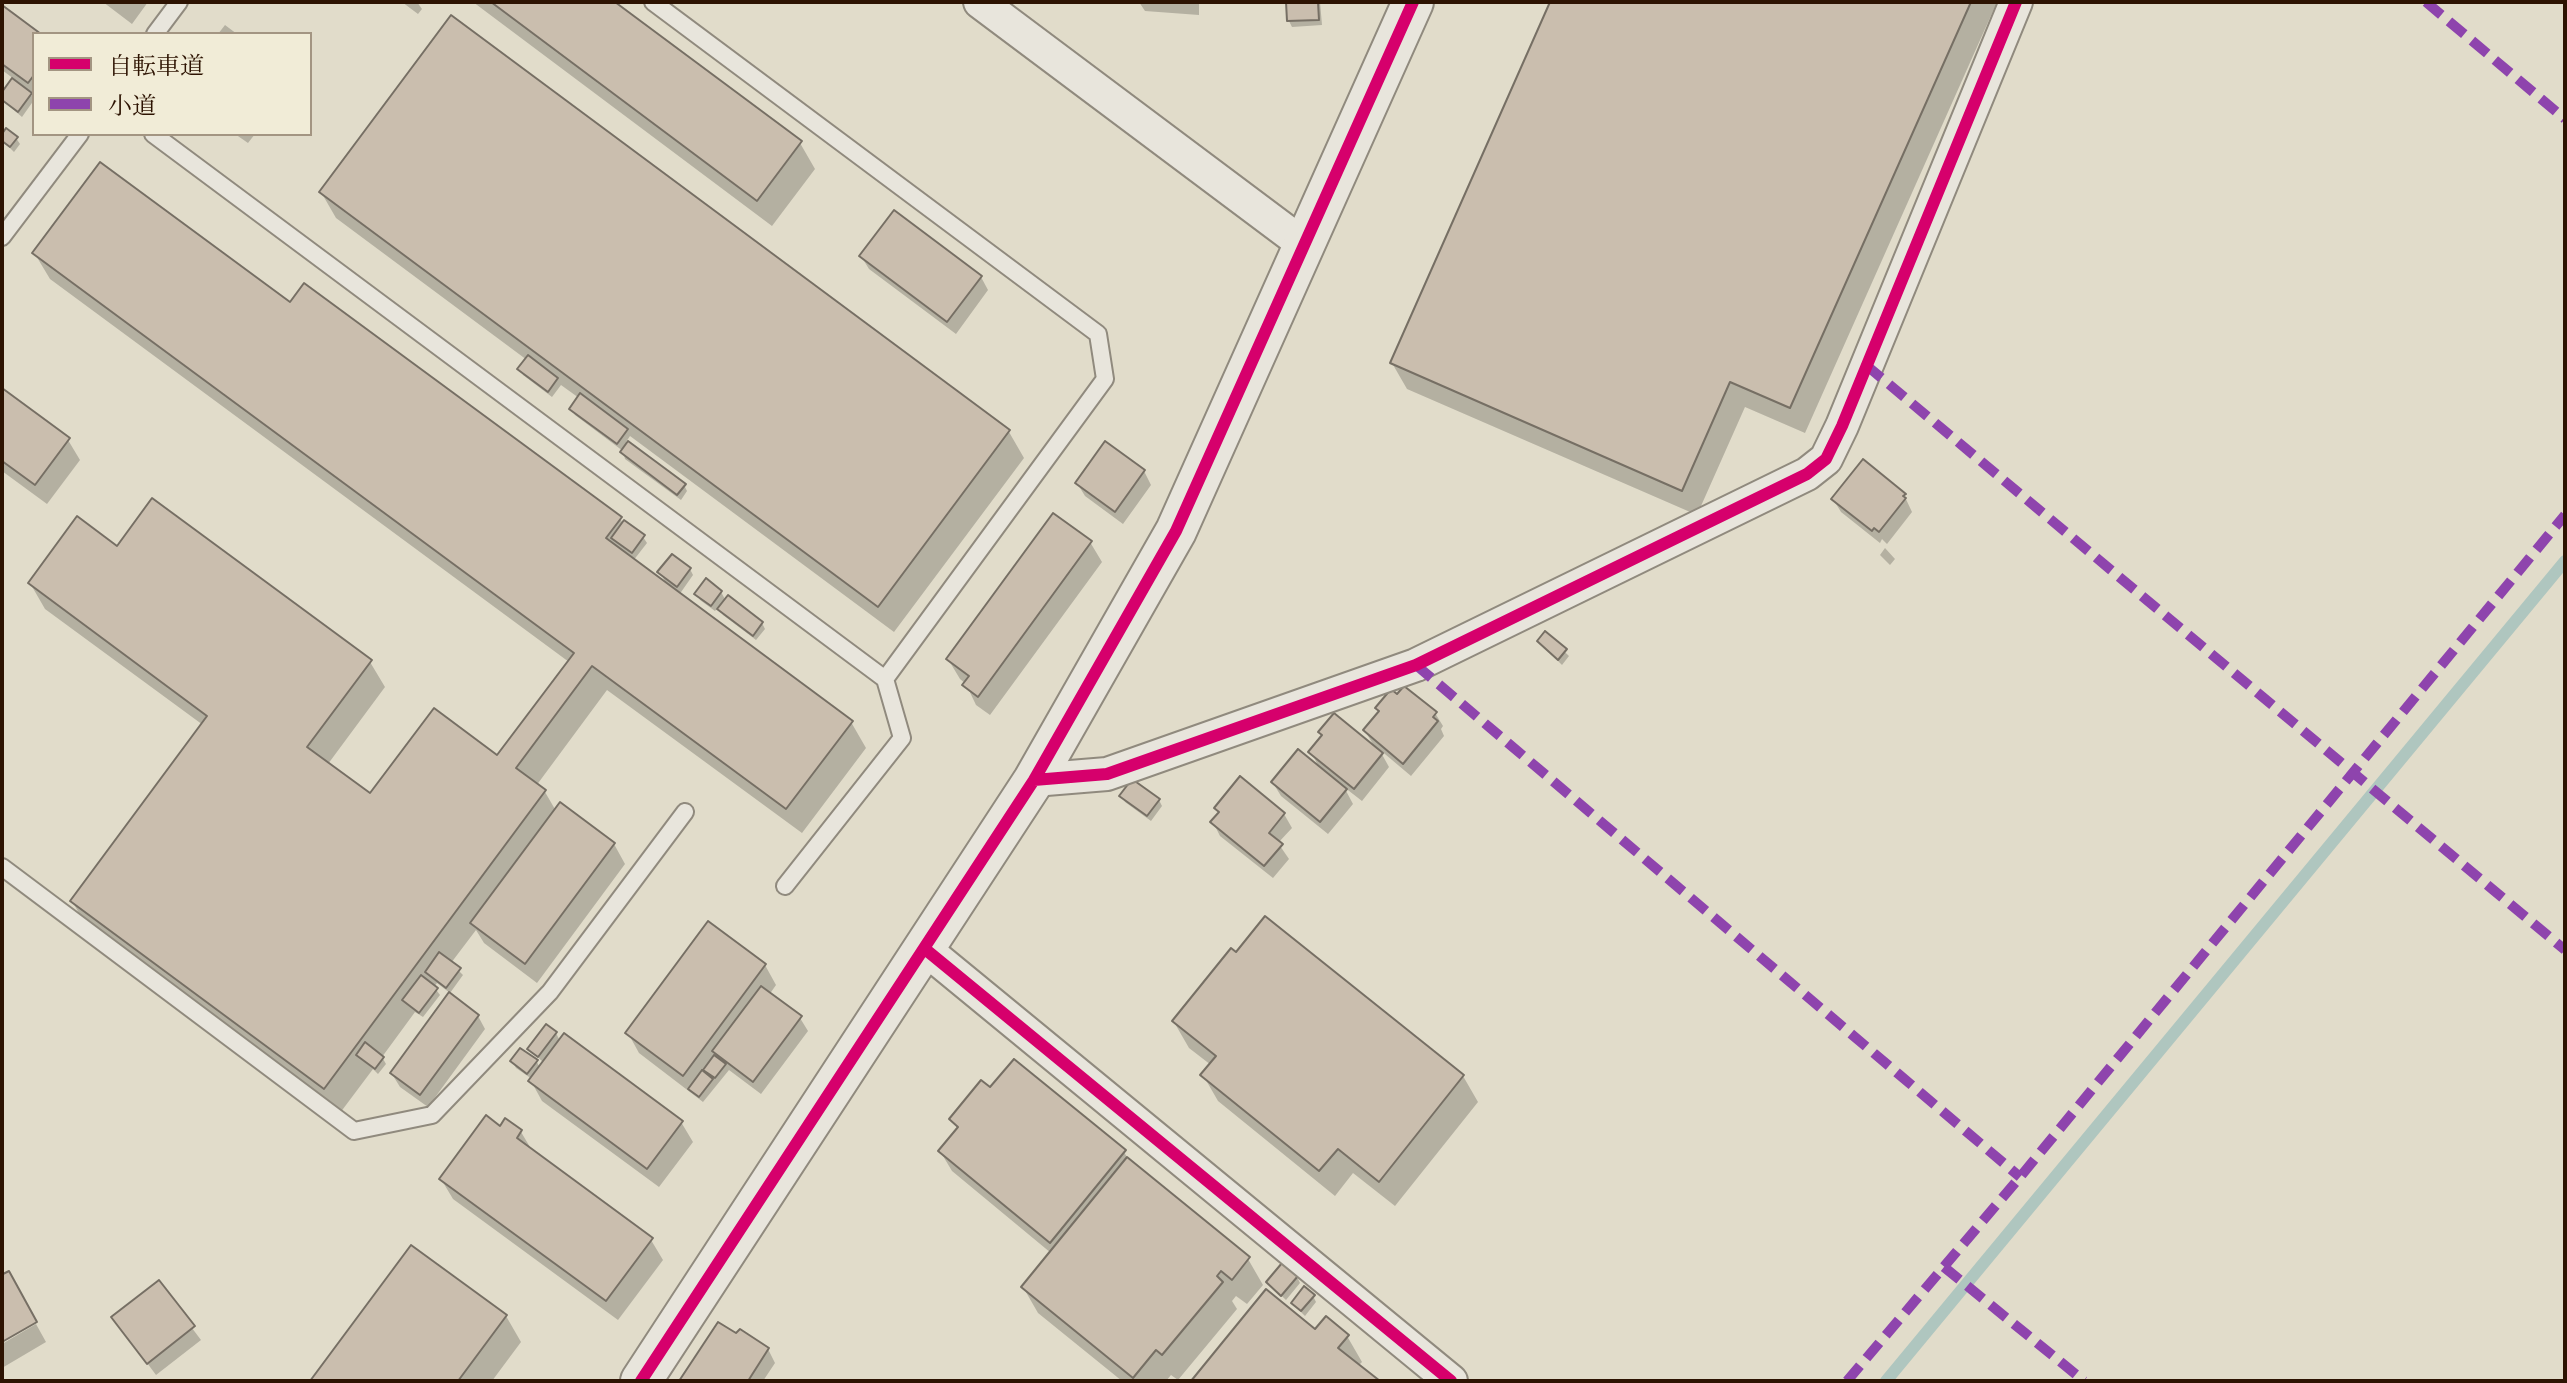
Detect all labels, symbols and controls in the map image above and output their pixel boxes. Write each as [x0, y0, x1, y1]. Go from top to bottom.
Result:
legend [32, 32, 312, 136]
text: 自転車道 [108, 50, 204, 82]
text: 小道 [108, 90, 156, 122]

